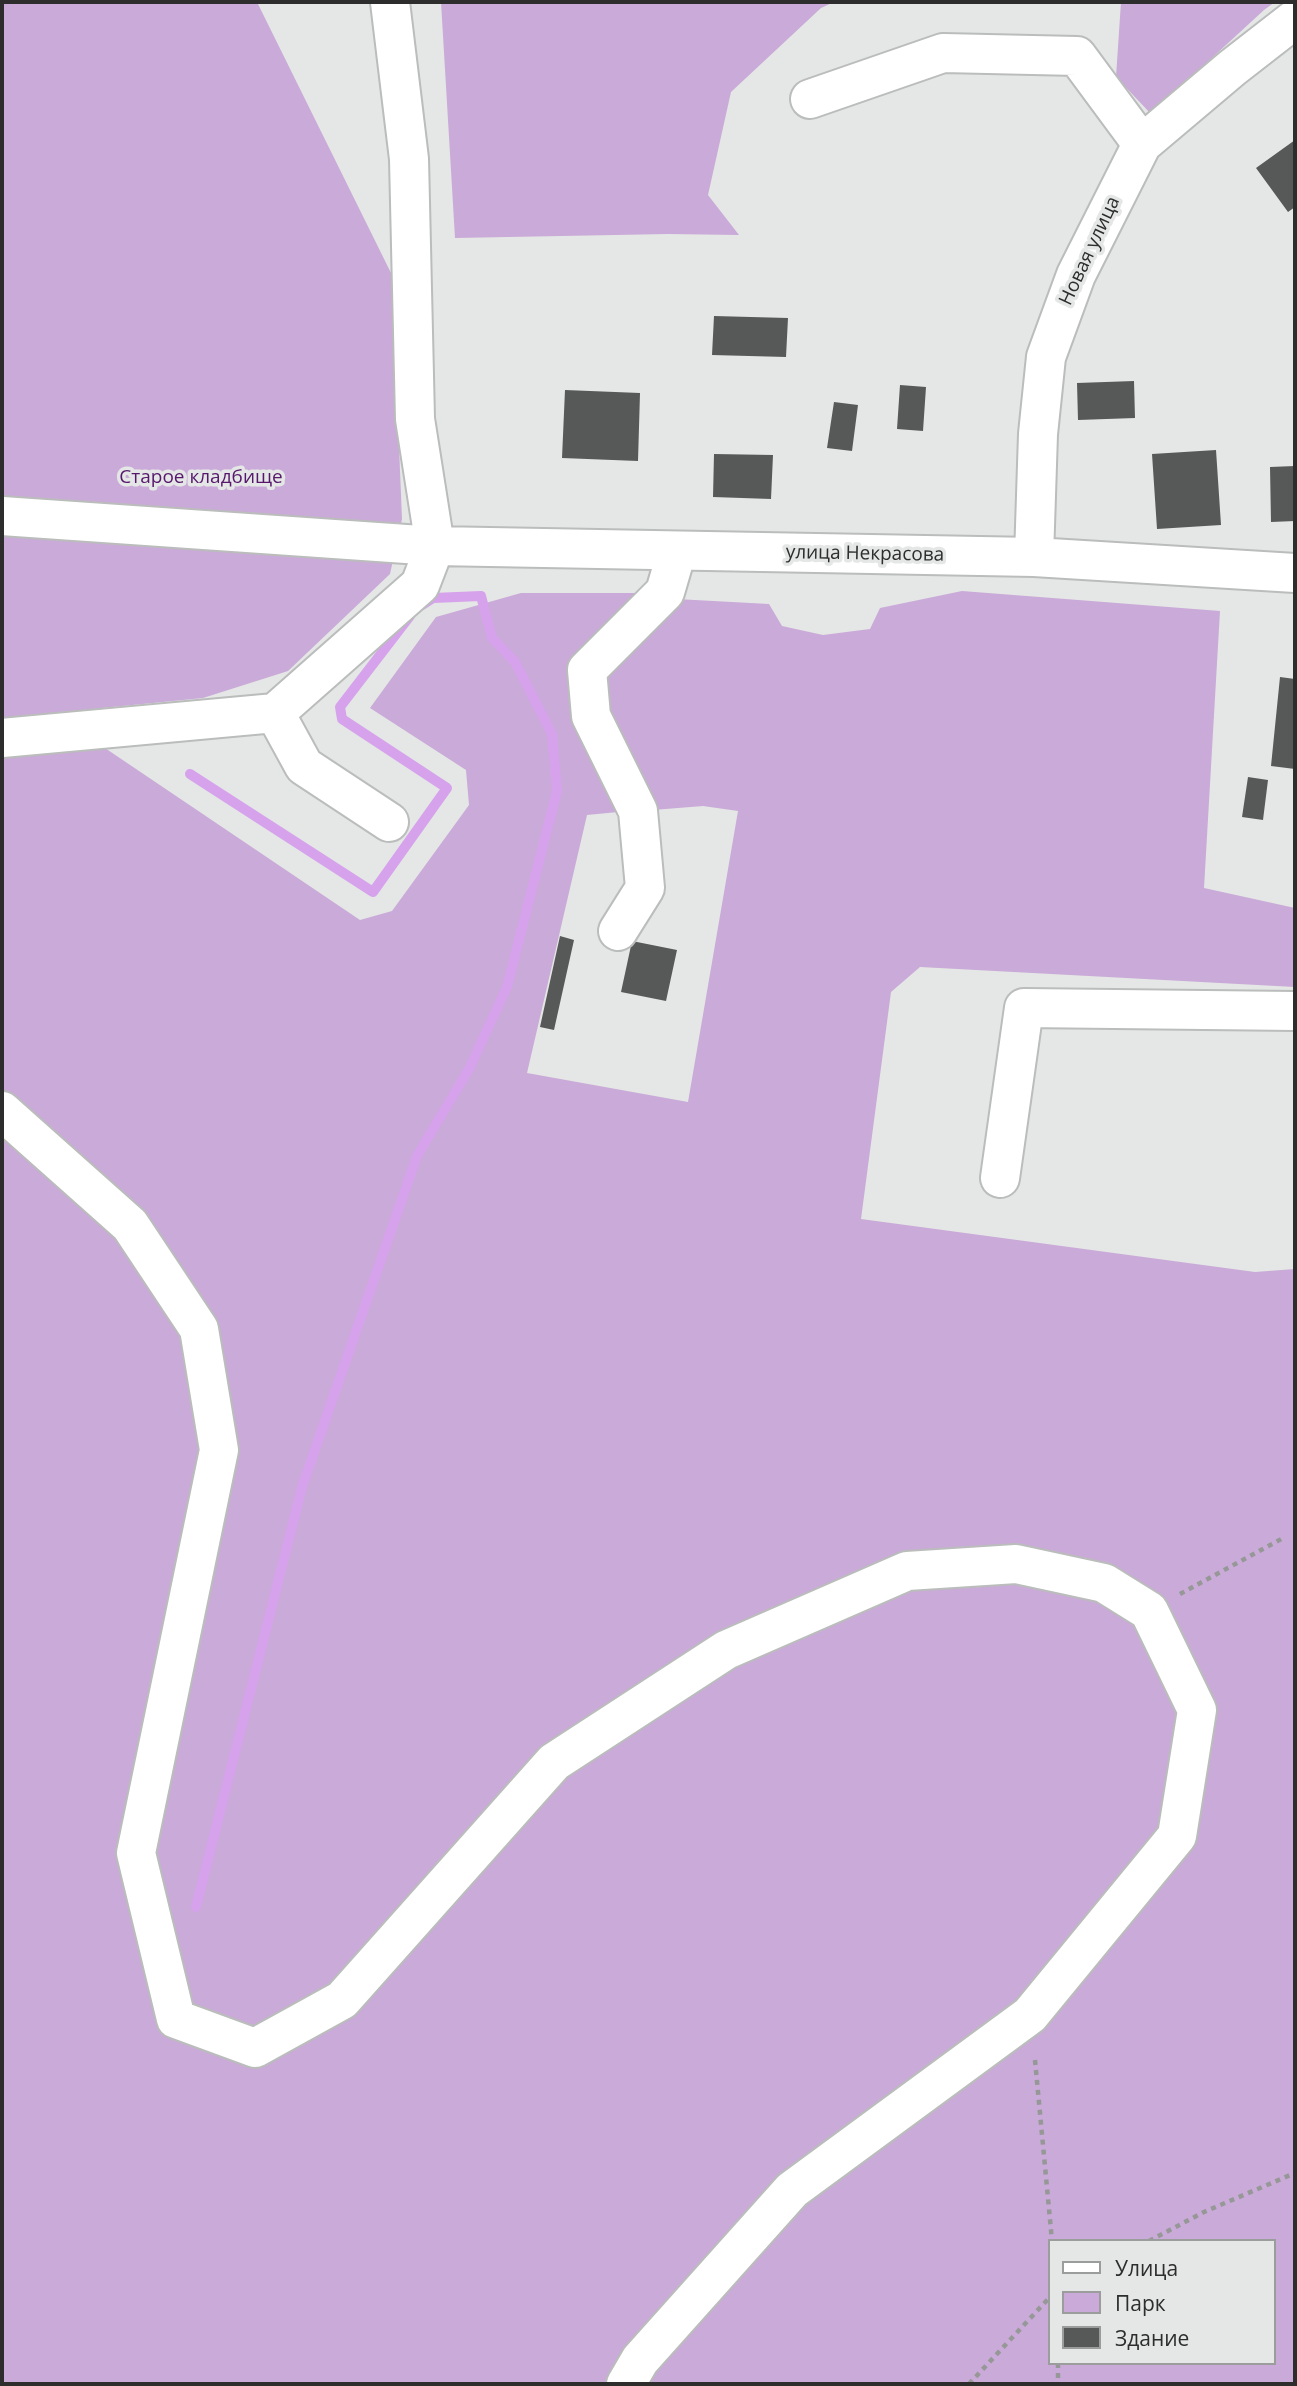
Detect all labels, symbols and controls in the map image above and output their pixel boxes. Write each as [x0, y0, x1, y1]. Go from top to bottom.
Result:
street label: Новая улица [1055, 193, 1125, 309]
park label: Старое кладбище [119, 467, 283, 489]
street label: улица Некрасова [786, 541, 944, 567]
legend [1048, 2239, 1276, 2365]
text: Улица [1115, 2254, 1178, 2282]
text: Парк [1115, 2289, 1166, 2317]
text: Здание [1115, 2324, 1189, 2352]

